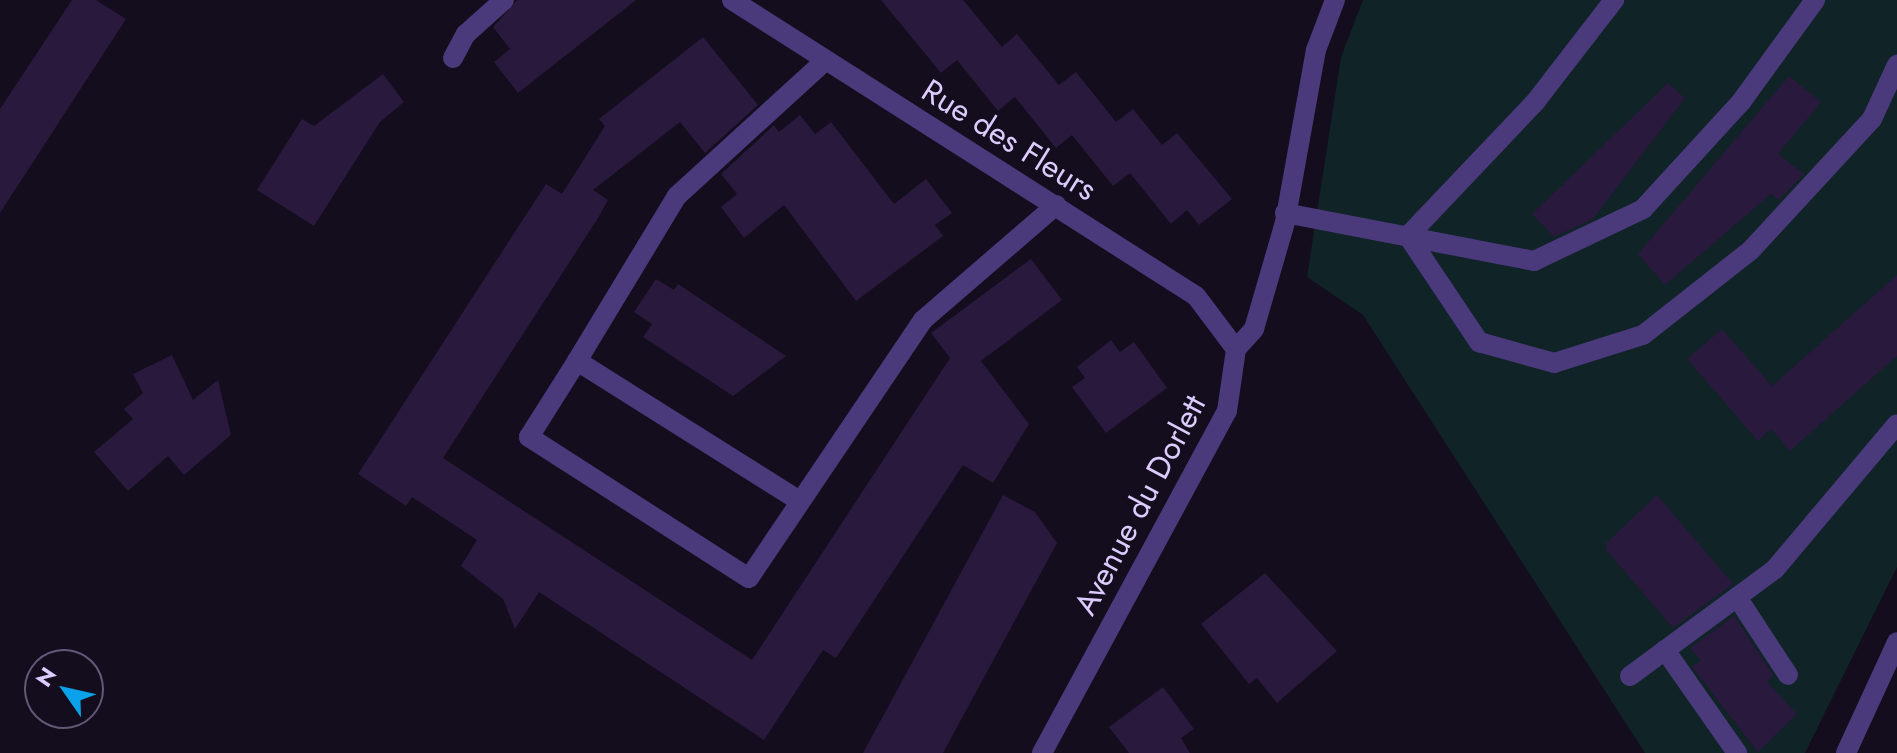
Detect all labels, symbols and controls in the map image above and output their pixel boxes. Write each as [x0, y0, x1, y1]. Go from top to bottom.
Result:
street label: Rue des Fleurs [915, 71, 1103, 209]
street label: Avenue du Dorlett [1066, 389, 1214, 621]
north arrow [24, 649, 104, 729]
text: N [28, 661, 64, 693]

